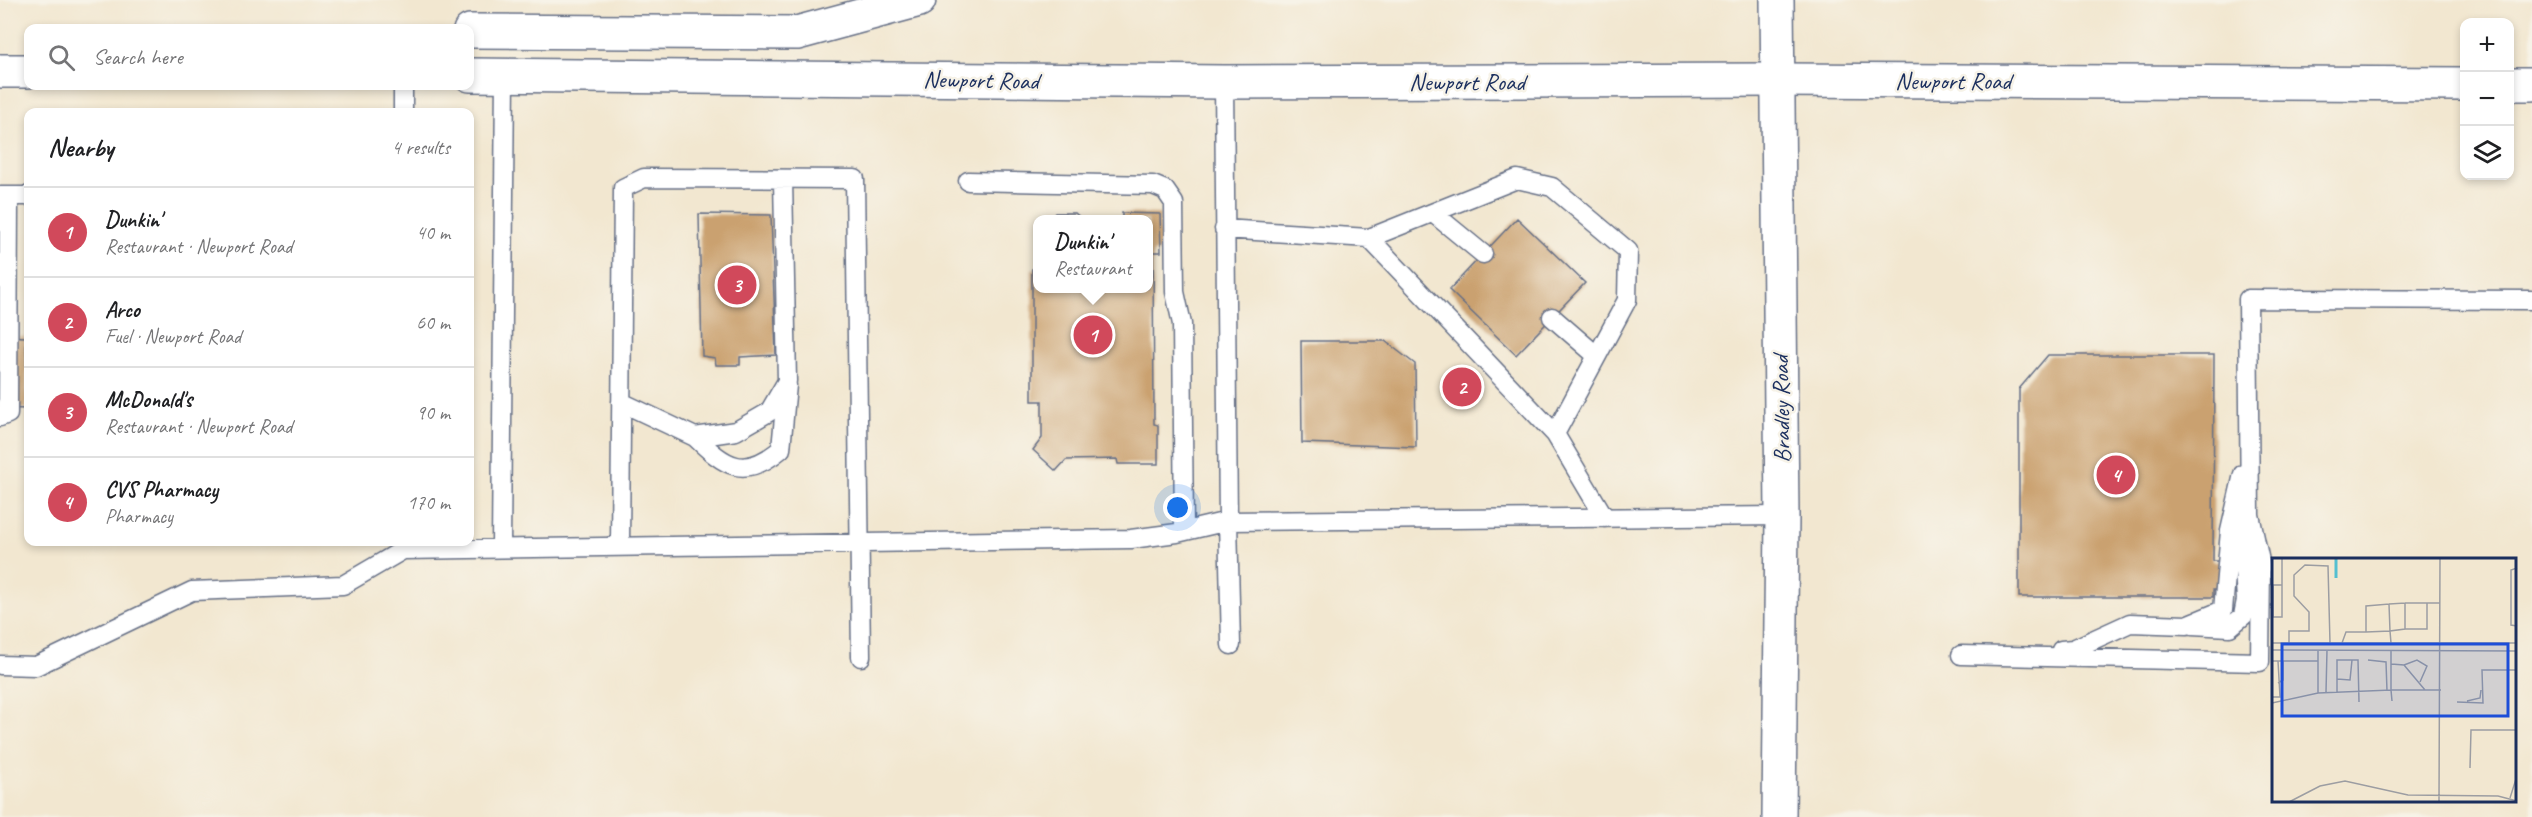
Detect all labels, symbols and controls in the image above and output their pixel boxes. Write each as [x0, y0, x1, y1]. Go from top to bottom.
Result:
map controls [2460, 18, 2514, 180]
button: + [2460, 18, 2514, 72]
search box [24, 24, 474, 90]
icon: search [45, 41, 78, 74]
text: Search here [93, 43, 183, 71]
street label: Newport Road [923, 64, 1043, 96]
street label: Newport Road [1895, 66, 2014, 96]
street label: Newport Road [1409, 67, 1528, 97]
button: − [2460, 72, 2514, 126]
button: layers [2460, 126, 2514, 180]
text: Nearby [48, 131, 113, 164]
text: 4 results [391, 135, 450, 160]
text: Dunkin' [105, 206, 161, 234]
popup [1033, 215, 1153, 293]
text: 1 [63, 220, 72, 245]
text: 40 m [416, 220, 450, 245]
text: Dunkin' [1054, 228, 1111, 256]
text: Restaurant · Newport Road [105, 234, 292, 259]
text: Restaurant [1054, 256, 1132, 281]
pin: 3 [718, 262, 756, 308]
text: Arco [105, 296, 140, 324]
text: 2 [63, 310, 72, 335]
text: 60 m [416, 310, 450, 335]
pin: 1 [1074, 312, 1112, 358]
text: Fuel · Newport Road [105, 324, 241, 349]
street label: Bradley Road [1765, 351, 1797, 463]
pin: 2 [1442, 364, 1482, 410]
text: McDonald's [105, 386, 192, 414]
text: 3 [63, 400, 72, 425]
text: 90 m [416, 400, 450, 425]
text: Restaurant · Newport Road [105, 414, 292, 439]
pin: 4 [2096, 452, 2136, 498]
text: CVS Pharmacy [105, 476, 218, 504]
text: 4 [63, 490, 72, 515]
text: 170 m [407, 490, 450, 515]
your location [1163, 493, 1192, 522]
text: Pharmacy [105, 504, 173, 529]
inset map [2272, 558, 2517, 802]

